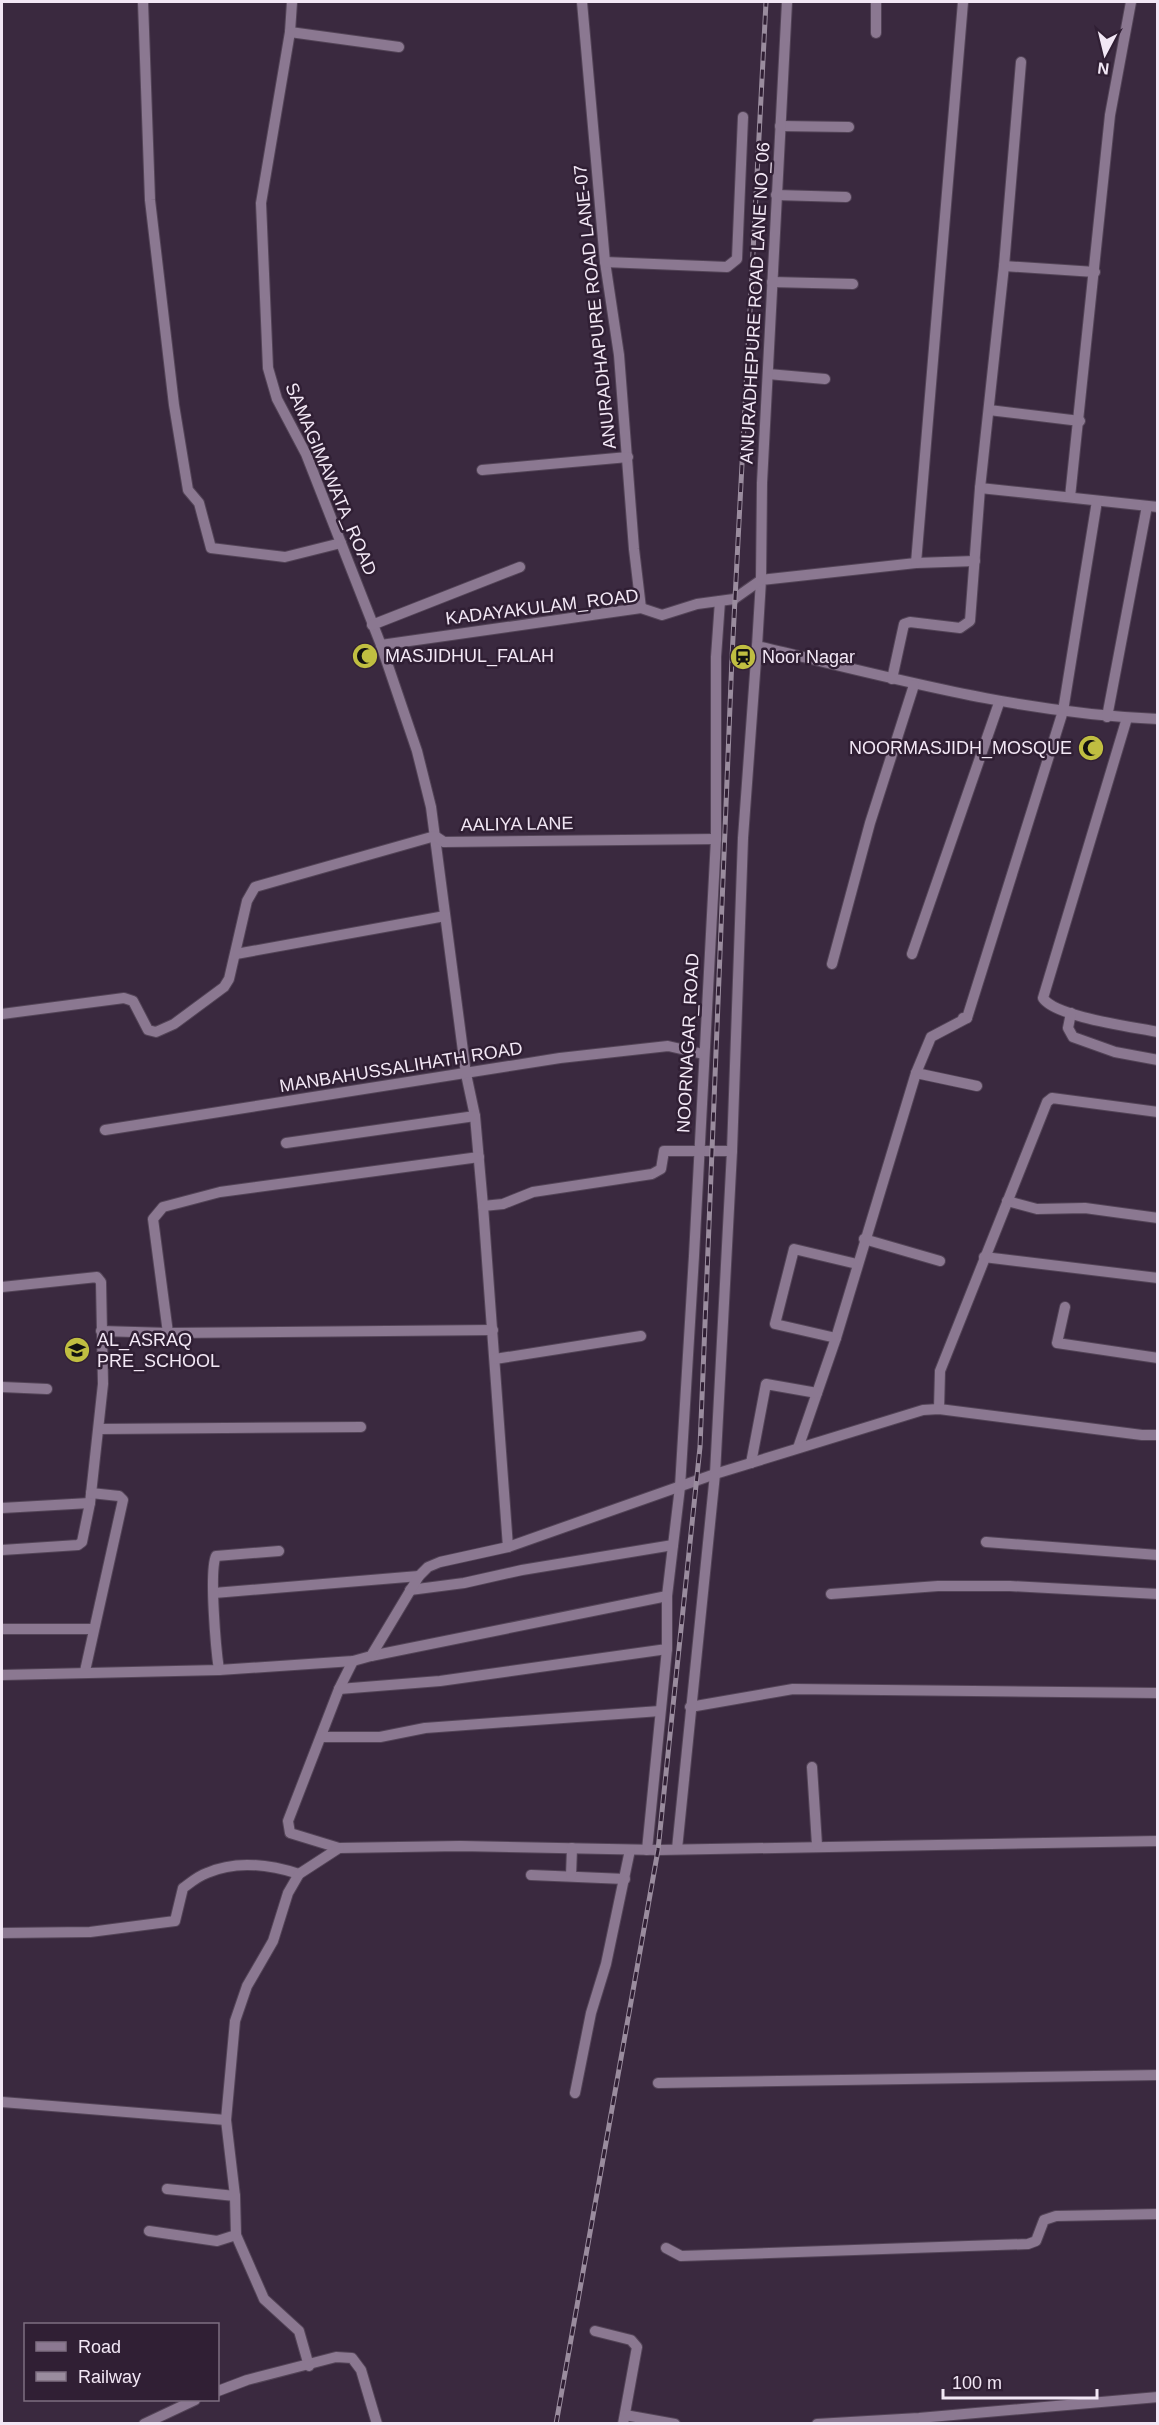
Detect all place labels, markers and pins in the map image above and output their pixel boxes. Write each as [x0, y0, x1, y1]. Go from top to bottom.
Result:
mosque icon: MASJIDHUL_FALAH [350, 641, 380, 671]
station icon: Noor Nagar [728, 642, 758, 672]
place label: MASJIDHUL_FALAH [385, 646, 554, 667]
place label: Noor Nagar [762, 647, 855, 667]
mosque icon: NOORMASJIDH_MOSQUE [1076, 733, 1106, 763]
place label: NOORMASJIDH_MOSQUE [849, 738, 1072, 759]
place label: AL_ASRAQ PRE_SCHOOL [97, 1330, 220, 1372]
school or university icon: AL_ASRAQ PRE_SCHOOL [62, 1335, 92, 1365]

